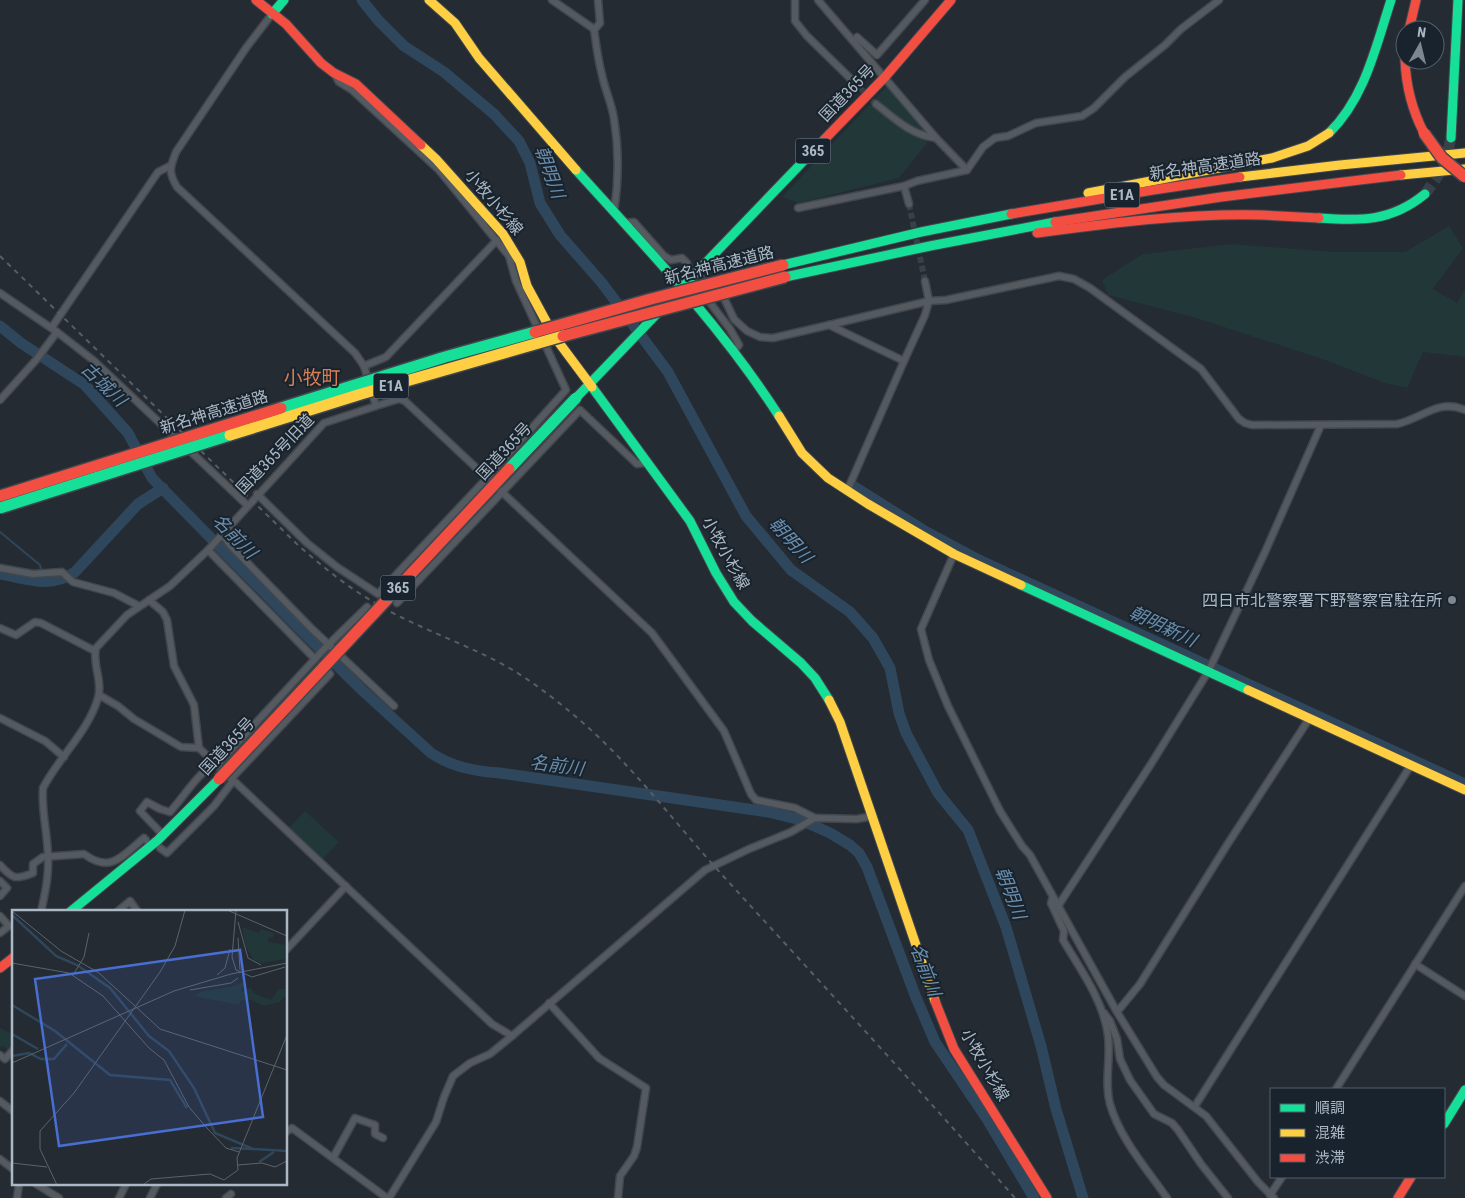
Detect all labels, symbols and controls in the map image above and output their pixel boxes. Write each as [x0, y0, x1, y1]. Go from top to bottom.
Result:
north arrow [1395, 20, 1445, 70]
text: N [1416, 24, 1427, 41]
street label: 国道365号 [815, 61, 879, 125]
road number: 365 [796, 138, 830, 164]
water label: 朝明川 [531, 143, 570, 203]
street label: 新名神高速道路 [1148, 149, 1262, 183]
street label: 小牧小杉線 [461, 165, 527, 239]
road number: E1A [1104, 182, 1140, 208]
street label: 新名神高速道路 [662, 242, 776, 288]
water label: 古城川 [77, 358, 132, 412]
district label: 小牧町 [283, 366, 341, 389]
road number: E1A [374, 374, 408, 398]
street label: 新名神高速道路 [158, 387, 270, 437]
street label: 国道365号旧道 [232, 410, 318, 498]
street label: 国道365号 [473, 418, 535, 484]
water label: 名前川 [208, 509, 263, 564]
street label: 小牧小杉線 [698, 513, 754, 593]
water label: 朝明川 [765, 513, 818, 569]
road number: 365 [380, 576, 416, 600]
place label: 四日市北警察署下野警察官駐在所 [1202, 591, 1442, 610]
marker: 四日市北警察署下野警察官駐在所 [1446, 594, 1458, 606]
water label: 朝明新川 [1126, 601, 1202, 652]
street label: 国道365号 [196, 713, 258, 779]
water label: 名前川 [529, 751, 587, 779]
water label: 朝明川 [992, 864, 1031, 924]
inset map [12, 910, 288, 1186]
water label: 名前川 [907, 941, 946, 1001]
street label: 小牧小杉線 [957, 1026, 1013, 1104]
legend [1270, 1088, 1445, 1178]
text: 順調 [1315, 1099, 1345, 1117]
text: 混雑 [1315, 1124, 1345, 1142]
text: 渋滞 [1315, 1149, 1345, 1167]

